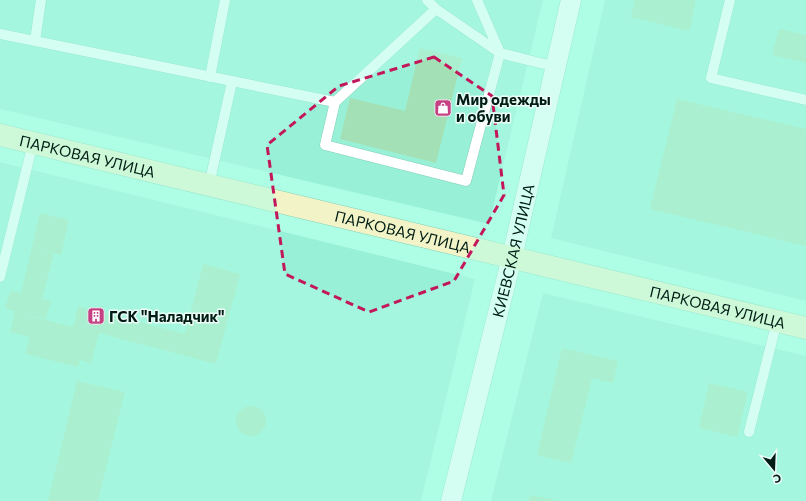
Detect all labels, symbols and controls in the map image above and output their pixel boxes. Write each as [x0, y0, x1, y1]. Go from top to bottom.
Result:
place label: Мир одежды и обуви [456, 90, 551, 125]
shop icon: Мир одежды и обуви [433, 98, 453, 118]
street label: ПАРКОВАЯ УЛИЦА [18, 131, 157, 181]
street label: КИЕВСКАЯ УЛИЦА [488, 182, 538, 319]
street label: ПАРКОВАЯ УЛИЦА [333, 206, 472, 256]
street label: ПАРКОВАЯ УЛИЦА [648, 282, 787, 332]
building icon: ГСК "Наладчик" [86, 306, 106, 326]
place label: ГСК "Наладчик" [109, 307, 225, 325]
north arrow [754, 449, 794, 489]
text: С [771, 472, 783, 486]

